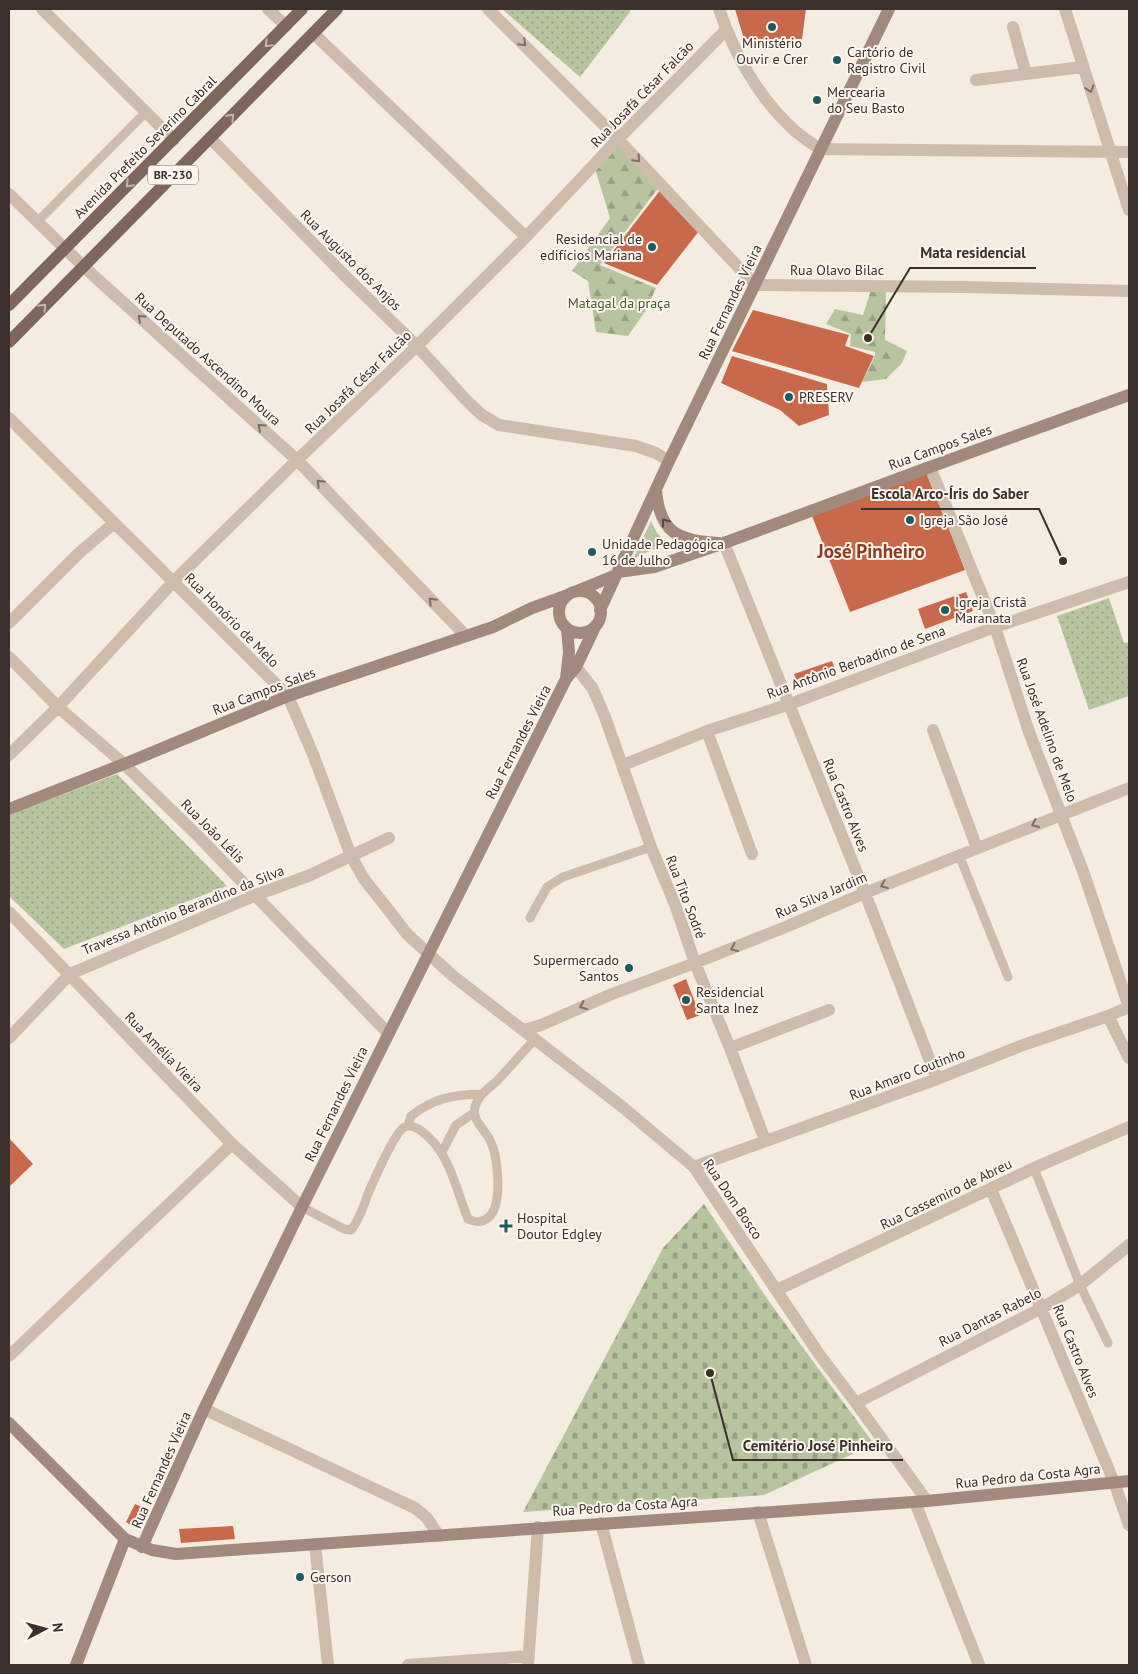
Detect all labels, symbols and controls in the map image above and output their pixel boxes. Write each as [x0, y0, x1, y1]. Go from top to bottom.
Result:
marker: Ministério Ouvir e Crer [766, 21, 778, 33]
place label: Ministério Ouvir e Crer [736, 34, 808, 68]
one-way arrow [517, 37, 526, 46]
street label: Rua Josafá César Falcão [587, 37, 697, 151]
one-way arrow [265, 38, 274, 47]
place label: Cartório de Registro Civil [847, 43, 926, 77]
marker: Cartório de Registro Civil [831, 54, 843, 66]
street label: Avenida Prefeito Severino Cabral [70, 72, 220, 222]
place label: Mercearia do Seu Basto [827, 83, 905, 117]
one-way arrow [1084, 84, 1094, 92]
marker: Mercearia do Seu Basto [811, 94, 823, 106]
one-way arrow [225, 114, 234, 123]
one-way arrow [631, 153, 640, 162]
road number: BR-230 [148, 166, 198, 184]
one-way arrow [126, 178, 135, 187]
street label: Rua Augusto dos Anjos [297, 206, 405, 314]
place label: Residencial de edifícios Mariana [540, 230, 642, 264]
callout: Mata residencial [910, 238, 1036, 268]
marker: Residencial de edifícios Mariana [646, 241, 658, 253]
street label: Rua Fernandes Vieira [694, 241, 766, 363]
text: Mata residencial [920, 243, 1026, 262]
street label: Rua Olavo Bilac [790, 261, 884, 279]
street label: Rua Deputado Ascendino Moura [131, 289, 285, 430]
park label: Matagal da praça [568, 294, 670, 312]
one-way arrow [37, 304, 46, 313]
one-way arrow [137, 315, 146, 324]
street label: Rua Josafá César Falcão [301, 327, 415, 437]
place label: PRESERV [799, 388, 853, 406]
marker: PRESERV [783, 391, 795, 403]
street label: Rua Campos Sales [886, 420, 994, 474]
one-way arrow [258, 424, 267, 433]
callout: Escola Arco-Íris do Saber [861, 479, 1039, 509]
one-way arrow [317, 480, 326, 489]
text: Escola Arco-Íris do Saber [871, 484, 1029, 503]
place label: Igreja São José [920, 511, 1008, 529]
marker: Igreja São José [904, 514, 916, 526]
one-way arrow [662, 518, 671, 528]
place label: Unidade Pedagógica 16 de Julho [602, 535, 724, 569]
district label: José Pinheiro [816, 539, 925, 563]
marker: Unidade Pedagógica 16 de Julho [586, 546, 598, 558]
street label: Rua Honório de Melo [181, 569, 283, 671]
place label: Igreja Cristã Maranata [955, 593, 1027, 627]
one-way arrow [429, 597, 438, 606]
marker: Igreja Cristã Maranata [939, 604, 951, 616]
street label: Rua Antônio Berbadino de Sena [764, 621, 948, 703]
street label: Rua José Adelino de Melo [1013, 655, 1081, 805]
street label: Rua Campos Sales [210, 663, 318, 719]
street label: Rua Fernandes Vieira [481, 682, 555, 802]
street label: Rua Castro Alves [819, 756, 873, 854]
street label: Rua João Lélis [177, 795, 249, 867]
one-way arrow [1031, 818, 1040, 829]
street label: Rua Tito Sodré [662, 853, 710, 941]
street label: Travessa Antônio Berandino da Silva [79, 861, 287, 959]
street label: Rua Silva Jardim [773, 868, 869, 922]
one-way arrow [880, 879, 889, 889]
one-way arrow [730, 941, 739, 952]
place label: Supermercado Santos [533, 951, 619, 985]
marker: Supermercado Santos [623, 962, 635, 974]
place label: Residencial Santa Inez [696, 983, 764, 1017]
marker: Residencial Santa Inez [680, 994, 692, 1006]
one-way arrow [579, 1000, 588, 1011]
street label: Rua Amélia Vieira [121, 1008, 207, 1096]
street label: Rua Fernandes Vieira [300, 1043, 372, 1165]
street label: Rua Amaro Coutinho [847, 1044, 967, 1104]
street label: Rua Cassemiro de Abreu [877, 1154, 1015, 1234]
street label: Rua Dom Bosco [699, 1155, 767, 1243]
place label: Hospital Doutor Edgley [517, 1209, 602, 1243]
marker: Hospital Doutor Edgley [499, 1219, 513, 1233]
street label: Rua Dantas Rabelo [936, 1283, 1044, 1351]
street label: Rua Castro Alves [1049, 1302, 1103, 1400]
street label: Rua Fernandes Vieira [127, 1409, 195, 1531]
callout: Cemitério José Pinheiro [733, 1430, 903, 1460]
text: Cemitério José Pinheiro [743, 1436, 893, 1455]
street label: Rua Pedro da Costa Agra [955, 1459, 1101, 1493]
street label: Rua Pedro da Costa Agra [552, 1492, 698, 1520]
place label: Gerson [310, 1568, 352, 1586]
marker: Gerson [294, 1571, 306, 1583]
north arrow [20, 1604, 70, 1654]
text: N [48, 1622, 67, 1633]

